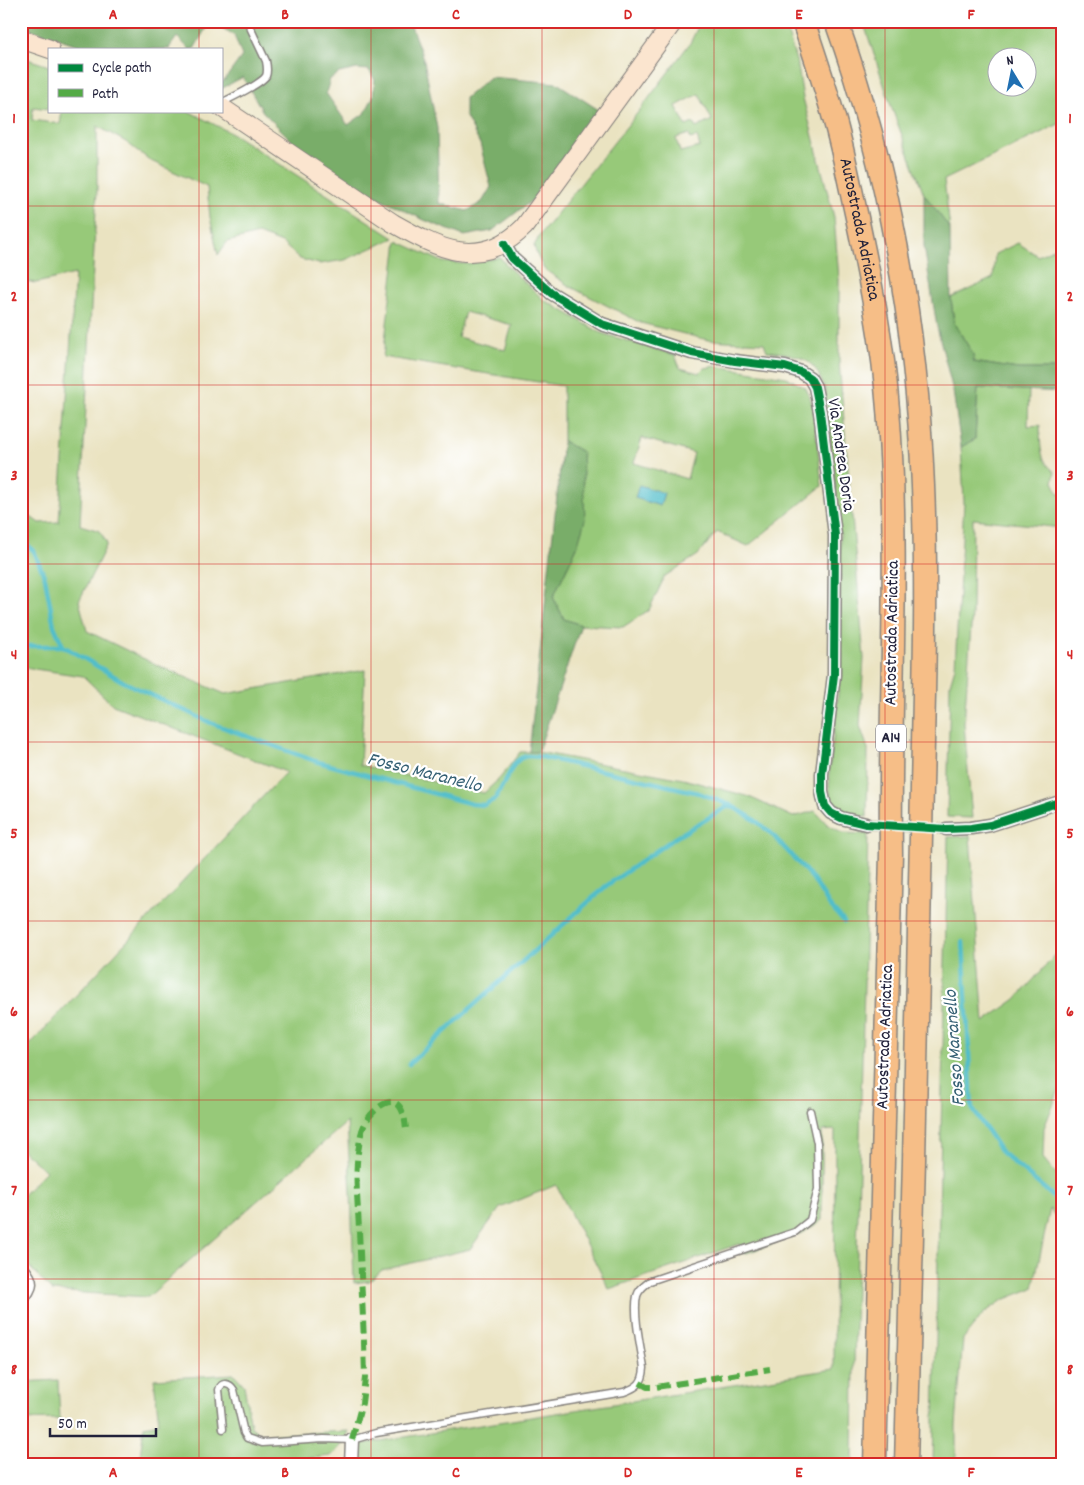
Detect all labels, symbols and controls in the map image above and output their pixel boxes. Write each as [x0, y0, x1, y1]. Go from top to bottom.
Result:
text: A [109, 4, 118, 27]
text: B [281, 4, 289, 27]
text: C [452, 4, 460, 27]
text: D [624, 4, 633, 27]
text: E [795, 4, 803, 27]
text: F [967, 4, 975, 27]
legend [48, 48, 222, 112]
north arrow [986, 48, 1036, 98]
text: N [1005, 51, 1015, 72]
text: Cycle path [92, 58, 152, 80]
text: Path [92, 84, 118, 106]
text: 1 [12, 108, 16, 131]
text: 1 [1068, 108, 1072, 131]
street label: Autostrada Adriatica [832, 156, 886, 303]
text: 2 [11, 286, 18, 309]
text: 2 [1067, 286, 1074, 309]
street label: Via Andrea Doria [820, 397, 860, 514]
text: 3 [10, 465, 18, 488]
text: 3 [1066, 465, 1074, 488]
street label: Autostrada Adriatica [879, 560, 907, 706]
text: 4 [11, 644, 17, 667]
text: 4 [1067, 644, 1073, 667]
road number: A14 [876, 724, 906, 751]
water label: Fosso Maranello [364, 747, 485, 802]
text: 5 [10, 823, 18, 846]
text: 5 [1066, 823, 1074, 846]
street label: Autostrada Adriatica [871, 964, 901, 1110]
water label: Fosso Maranello [938, 987, 974, 1107]
text: 6 [10, 1001, 18, 1024]
text: 6 [1066, 1001, 1074, 1024]
text: 7 [11, 1180, 17, 1203]
text: 7 [1067, 1180, 1073, 1203]
text: 8 [11, 1359, 18, 1382]
text: 8 [1067, 1359, 1074, 1382]
scale bar [50, 1405, 156, 1437]
text: 50 m [58, 1414, 87, 1436]
text: A [109, 1462, 118, 1485]
text: B [281, 1462, 289, 1485]
text: C [452, 1462, 460, 1485]
text: D [624, 1462, 633, 1485]
text: E [795, 1462, 803, 1485]
text: F [967, 1462, 975, 1485]

